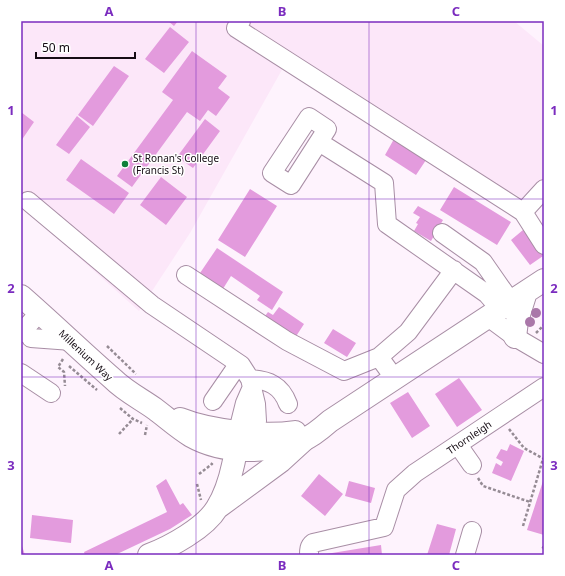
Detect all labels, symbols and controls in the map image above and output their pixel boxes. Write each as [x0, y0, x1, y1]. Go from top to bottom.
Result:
text: A [105, 2, 114, 20]
text: B [278, 2, 286, 20]
text: C [452, 2, 460, 20]
scale bar [36, 34, 135, 60]
text: 50 m [42, 39, 70, 56]
text: 1 [7, 101, 15, 119]
text: 1 [550, 101, 558, 119]
place label: St Ronan's College (Francis St) [133, 151, 219, 177]
marker: St Ronan's College (Francis St) [120, 159, 130, 169]
text: 2 [7, 279, 15, 297]
text: 2 [550, 279, 558, 297]
street label: Millenium Way [56, 326, 117, 384]
street label: Thornleigh [444, 417, 494, 457]
text: 3 [7, 456, 15, 474]
text: 3 [550, 456, 558, 474]
text: A [105, 556, 114, 574]
text: B [278, 556, 286, 574]
text: C [452, 556, 460, 574]

